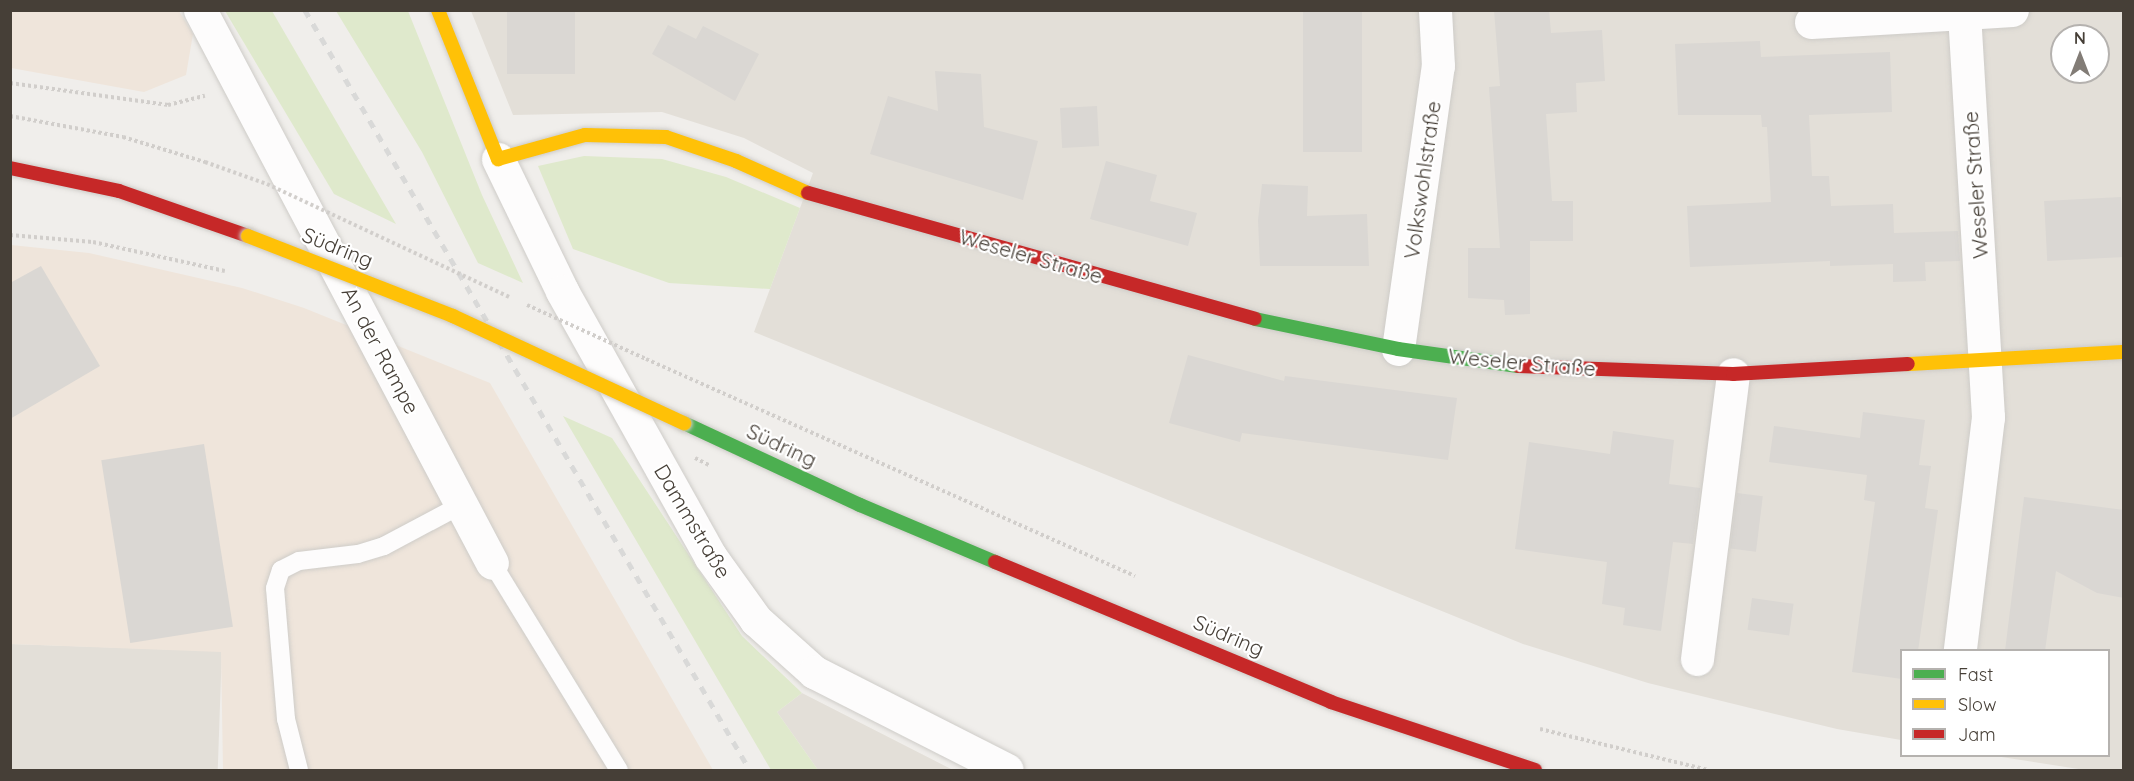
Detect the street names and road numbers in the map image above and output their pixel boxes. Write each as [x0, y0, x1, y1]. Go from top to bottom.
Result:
street label: Volkswohlstraße [1398, 99, 1446, 261]
street label: Weseler Straße [1957, 110, 1993, 260]
street label: Südring [299, 221, 377, 273]
street label: Weseler Straße [956, 224, 1106, 288]
street label: An der Rampe [337, 282, 425, 418]
street label: Weseler Straße [1447, 343, 1597, 381]
street label: Südring [743, 418, 821, 472]
street label: Dammstraße [649, 460, 737, 582]
street label: Südring [1190, 609, 1268, 661]

